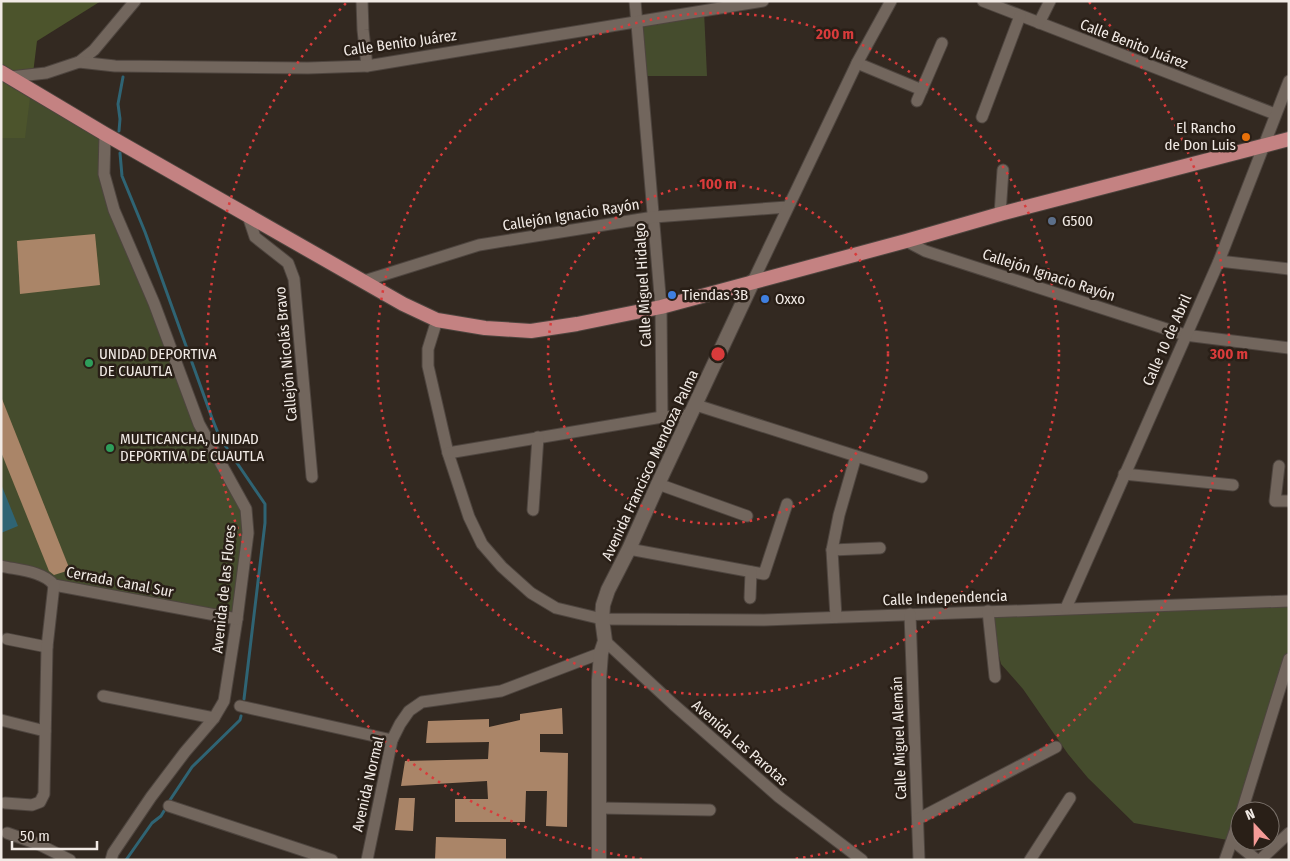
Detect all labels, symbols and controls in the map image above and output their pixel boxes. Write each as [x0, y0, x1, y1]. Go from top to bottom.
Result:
street label: Calle Benito Juárez [1077, 15, 1191, 73]
text: 200 m [815, 25, 854, 43]
street label: Calle Benito Juárez [342, 26, 458, 60]
place label: El Rancho de Don Luis [1165, 119, 1236, 154]
marker: El Rancho de Don Luis [1240, 131, 1252, 143]
text: 100 m [699, 175, 737, 193]
street label: Callejón Ignacio Rayón [501, 195, 641, 235]
place label: G500 [1062, 212, 1093, 230]
marker: G500 [1046, 215, 1058, 227]
street label: Calle Miguel Hidalgo [631, 222, 655, 348]
street label: Callejón Ignacio Rayón [980, 245, 1118, 305]
street label: Callejón Nicolás Bravo [271, 286, 301, 422]
place label: Tiendas 3B [682, 286, 748, 304]
marker: Tiendas 3B [666, 289, 678, 301]
place label: Oxxo [775, 290, 805, 308]
street label: Calle 10 de Abril [1139, 291, 1195, 389]
marker: Oxxo [759, 293, 771, 305]
place label: UNIDAD DEPORTIVA DE CUAUTLA [99, 345, 217, 380]
centre of rings [709, 345, 727, 363]
text: 300 m [1209, 345, 1248, 363]
marker: UNIDAD DEPORTIVA DE CUAUTLA [83, 357, 95, 369]
street label: Avenida Francisco Mendoza Palma [598, 367, 702, 563]
place label: MULTICANCHA, UNIDAD DEPORTIVA DE CUAUTLA [120, 430, 264, 465]
marker: MULTICANCHA, UNIDAD DEPORTIVA DE CUAUTLA [104, 442, 116, 454]
street label: Avenida de las Flores [208, 524, 240, 654]
street label: Cerrada Canal Sur [65, 563, 176, 601]
street label: Calle Independencia [882, 587, 1008, 609]
street label: Calle Miguel Alemán [888, 676, 910, 800]
street label: Avenida Las Parotas [688, 696, 792, 790]
street label: Avenida Normal [348, 734, 388, 834]
north arrow [1230, 801, 1280, 851]
text: N [1243, 805, 1257, 824]
scale bar [12, 818, 98, 850]
text: 50 m [20, 827, 50, 845]

